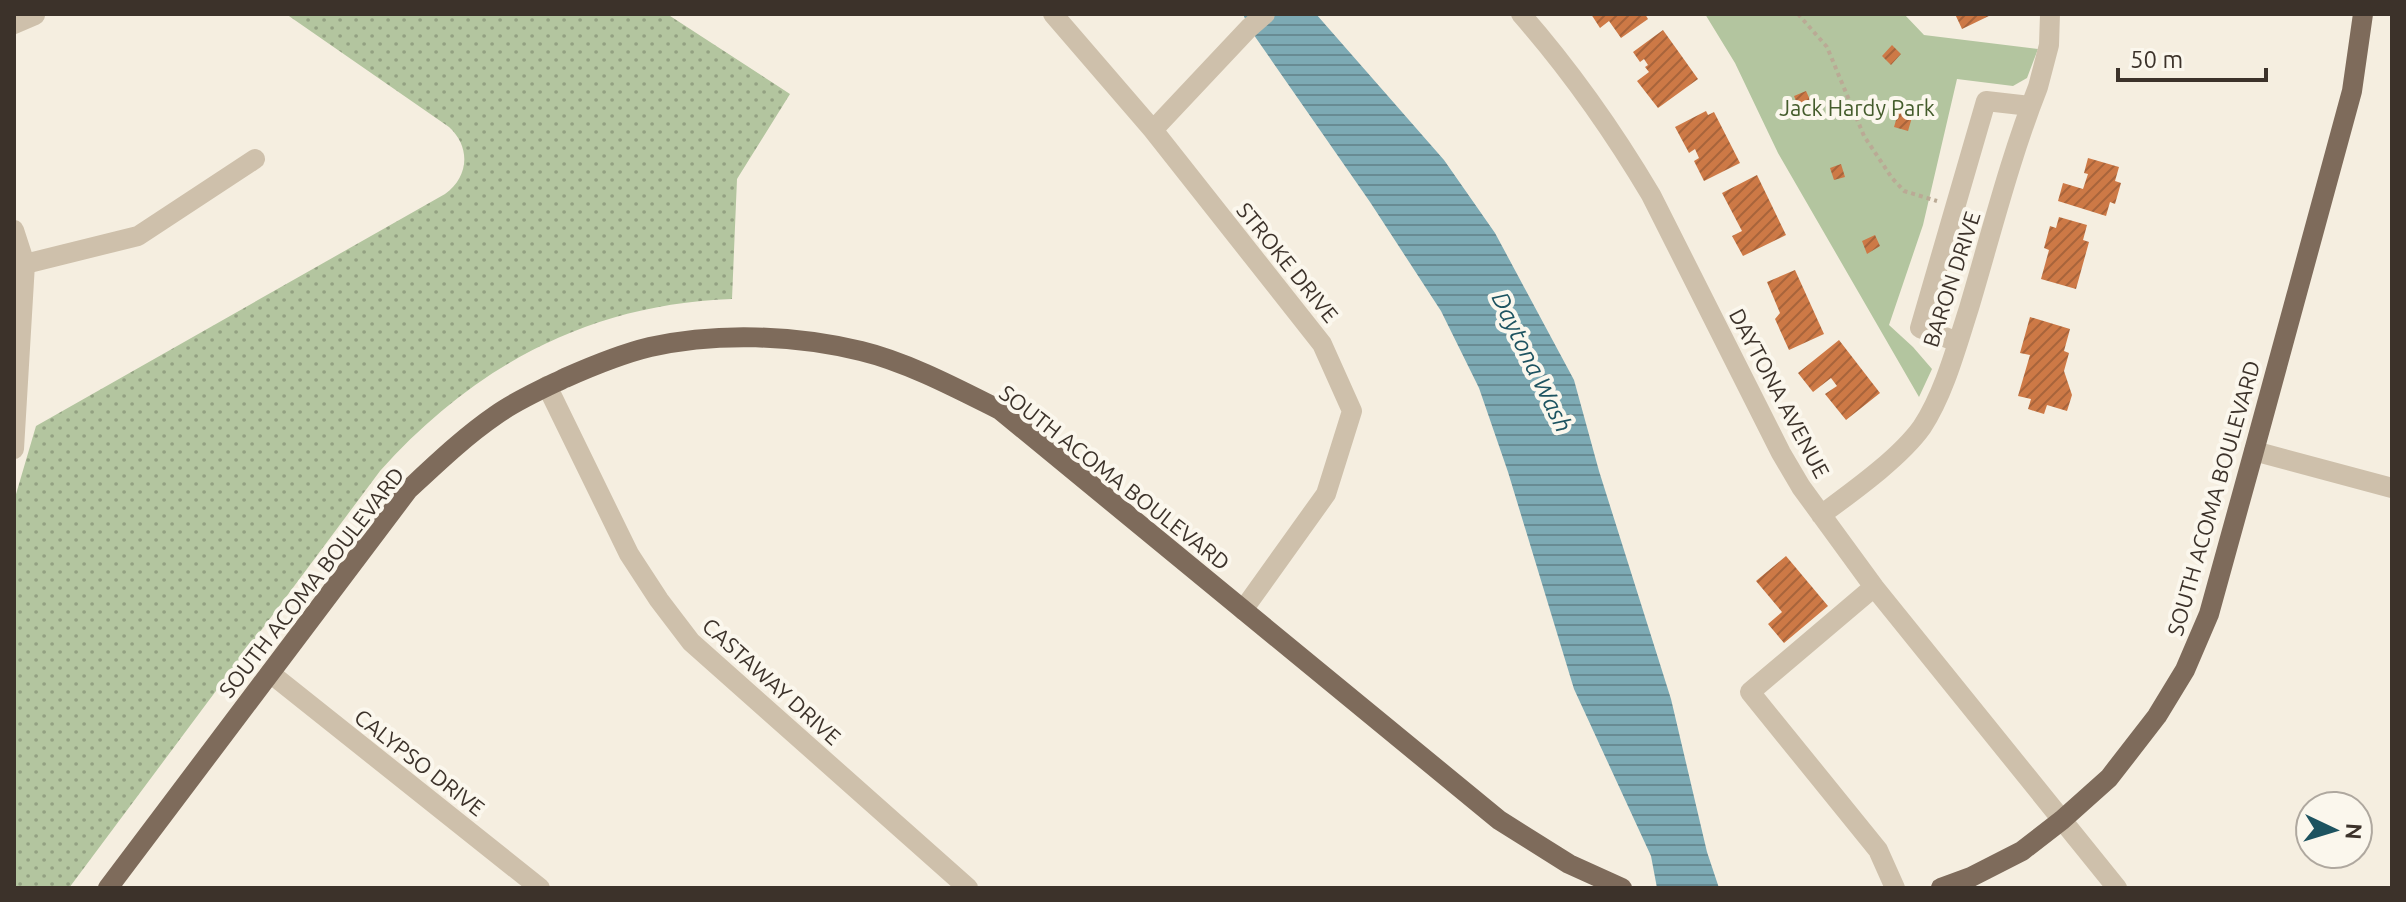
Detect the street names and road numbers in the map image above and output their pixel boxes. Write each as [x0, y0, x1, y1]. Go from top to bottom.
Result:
street label: STROKE DRIVE [1232, 197, 1344, 327]
street label: BARON DRIVE [1917, 208, 1985, 350]
street label: DAYTONA AVENUE [1725, 304, 1835, 482]
street label: SOUTH ACOMA BOULEVARD [2162, 358, 2264, 638]
street label: SOUTH ACOMA BOULEVARD [995, 379, 1235, 575]
street label: SOUTH ACOMA BOULEVARD [213, 462, 409, 702]
street label: CASTAWAY DRIVE [698, 612, 846, 750]
street label: CALYPSO DRIVE [350, 704, 490, 820]

